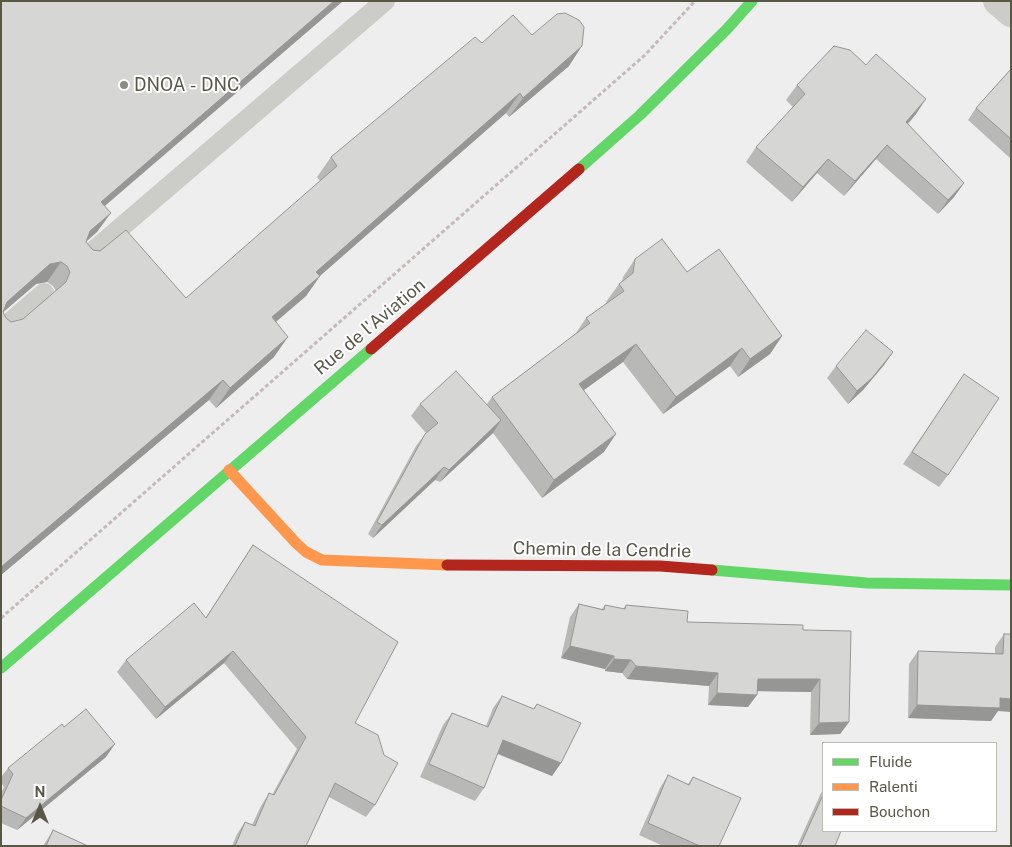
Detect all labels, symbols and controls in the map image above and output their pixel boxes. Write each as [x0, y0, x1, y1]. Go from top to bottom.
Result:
place label: DNOA - DNC [134, 74, 239, 96]
marker: DNOA - DNC [118, 79, 130, 91]
street label: Rue de l'Aviation [310, 274, 430, 380]
street label: Chemin de la Cendrie [513, 538, 691, 562]
legend [822, 742, 997, 832]
text: Fluide [869, 753, 912, 770]
text: Ralenti [869, 778, 918, 795]
north arrow [15, 782, 65, 832]
text: N [35, 784, 45, 800]
text: Bouchon [869, 803, 930, 820]

